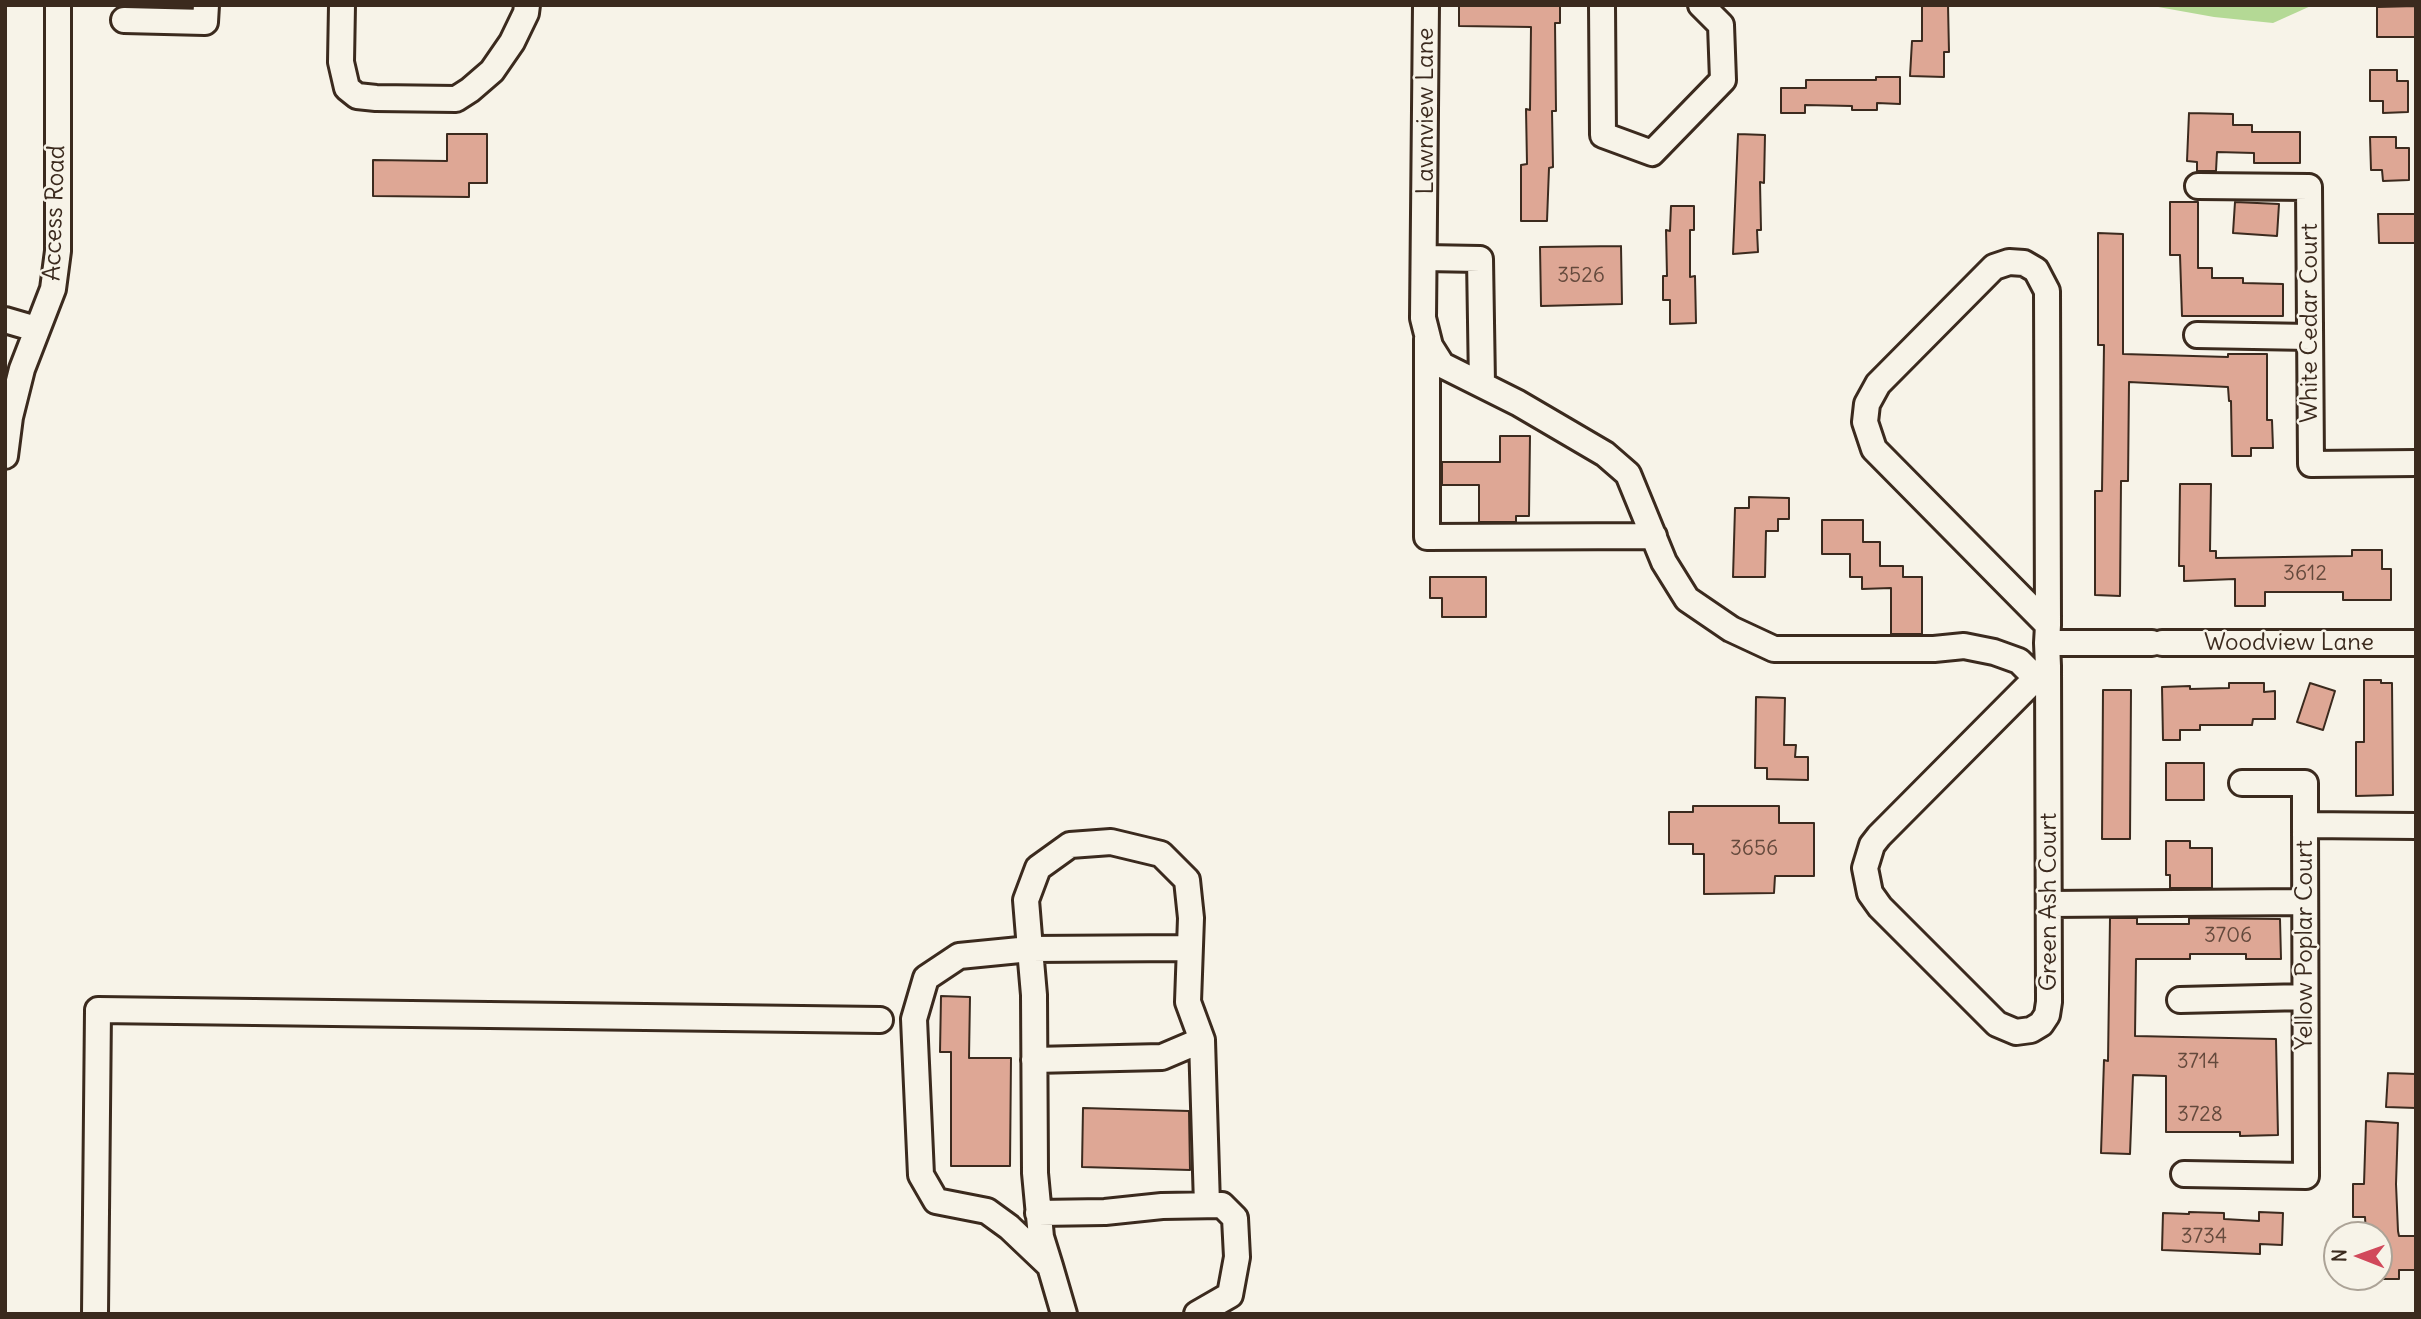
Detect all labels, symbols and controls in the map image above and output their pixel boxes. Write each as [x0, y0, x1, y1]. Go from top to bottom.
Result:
street label: Lawnview Lane [1412, 27, 1440, 195]
street label: Access Road [38, 145, 72, 281]
street label: White Cedar Court [2296, 223, 2324, 423]
house number: 3526 [1557, 263, 1605, 289]
house number: 3612 [2283, 561, 2327, 587]
street label: Woodview Lane [2204, 629, 2374, 657]
street label: Green Ash Court [2035, 813, 2063, 991]
house number: 3656 [1730, 836, 1778, 862]
street label: Yellow Poplar Court [2291, 840, 2319, 1050]
house number: 3706 [2204, 923, 2252, 949]
house number: 3714 [2177, 1049, 2219, 1075]
house number: 3728 [2177, 1102, 2223, 1128]
north arrow [2323, 1221, 2393, 1291]
house number: 3734 [2181, 1224, 2227, 1250]
text: N [2327, 1249, 2351, 1262]

